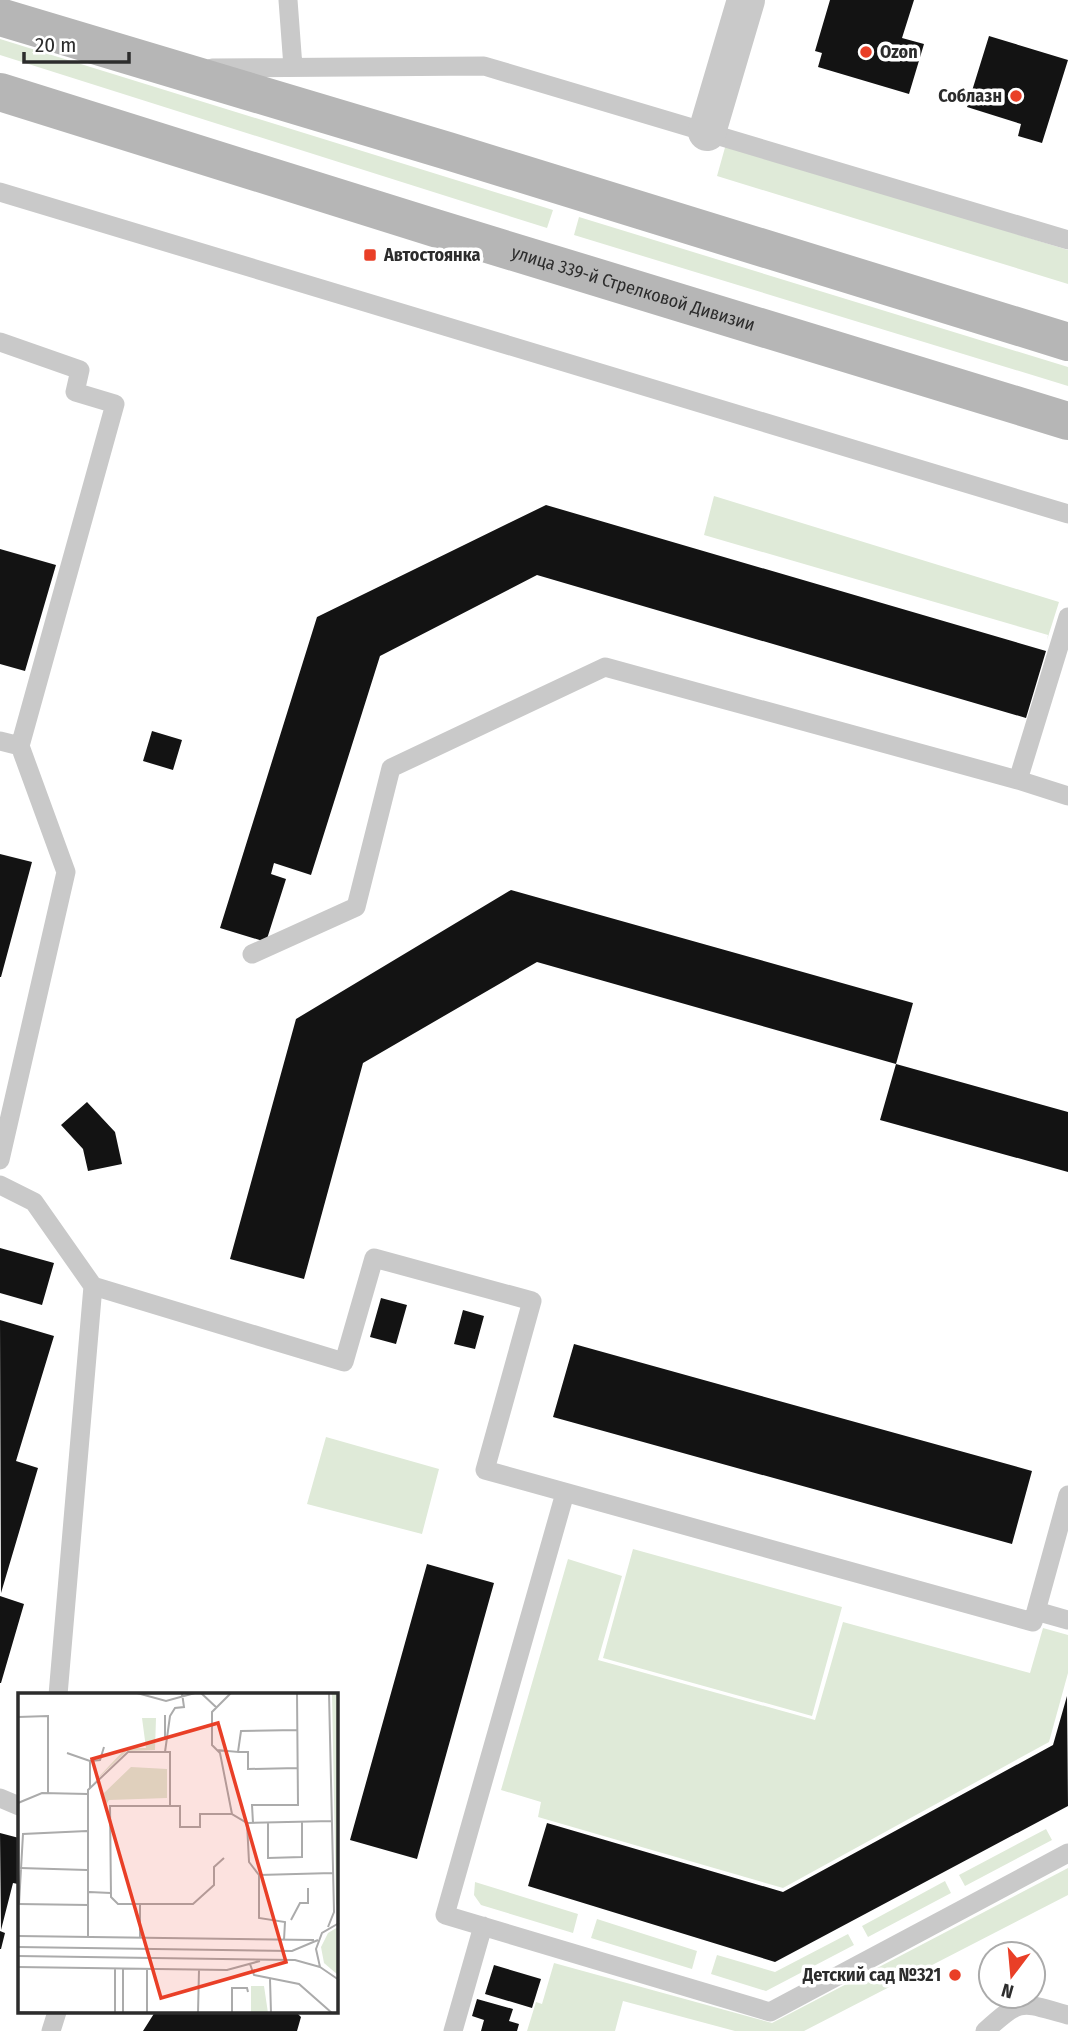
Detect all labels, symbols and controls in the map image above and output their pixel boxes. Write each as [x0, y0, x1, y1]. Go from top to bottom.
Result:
scale bar [24, 21, 130, 65]
text: 20 m [35, 32, 76, 58]
place label: Ozon [880, 41, 918, 63]
marker: Ozon [858, 44, 874, 60]
place label: Соблазн [938, 85, 1002, 107]
marker: Соблазн [1008, 88, 1024, 104]
street label: улица 339-й Стрелковой Дивизии [509, 241, 758, 336]
place label: Автостоянка [383, 244, 480, 266]
marker: Автостоянка [362, 247, 378, 263]
inset map [18, 1693, 338, 2014]
north arrow [977, 1940, 1047, 2010]
place label: Детский сад №321 [802, 1964, 941, 1986]
marker: Детский сад №321 [947, 1967, 963, 1983]
text: N [999, 1978, 1016, 2003]

